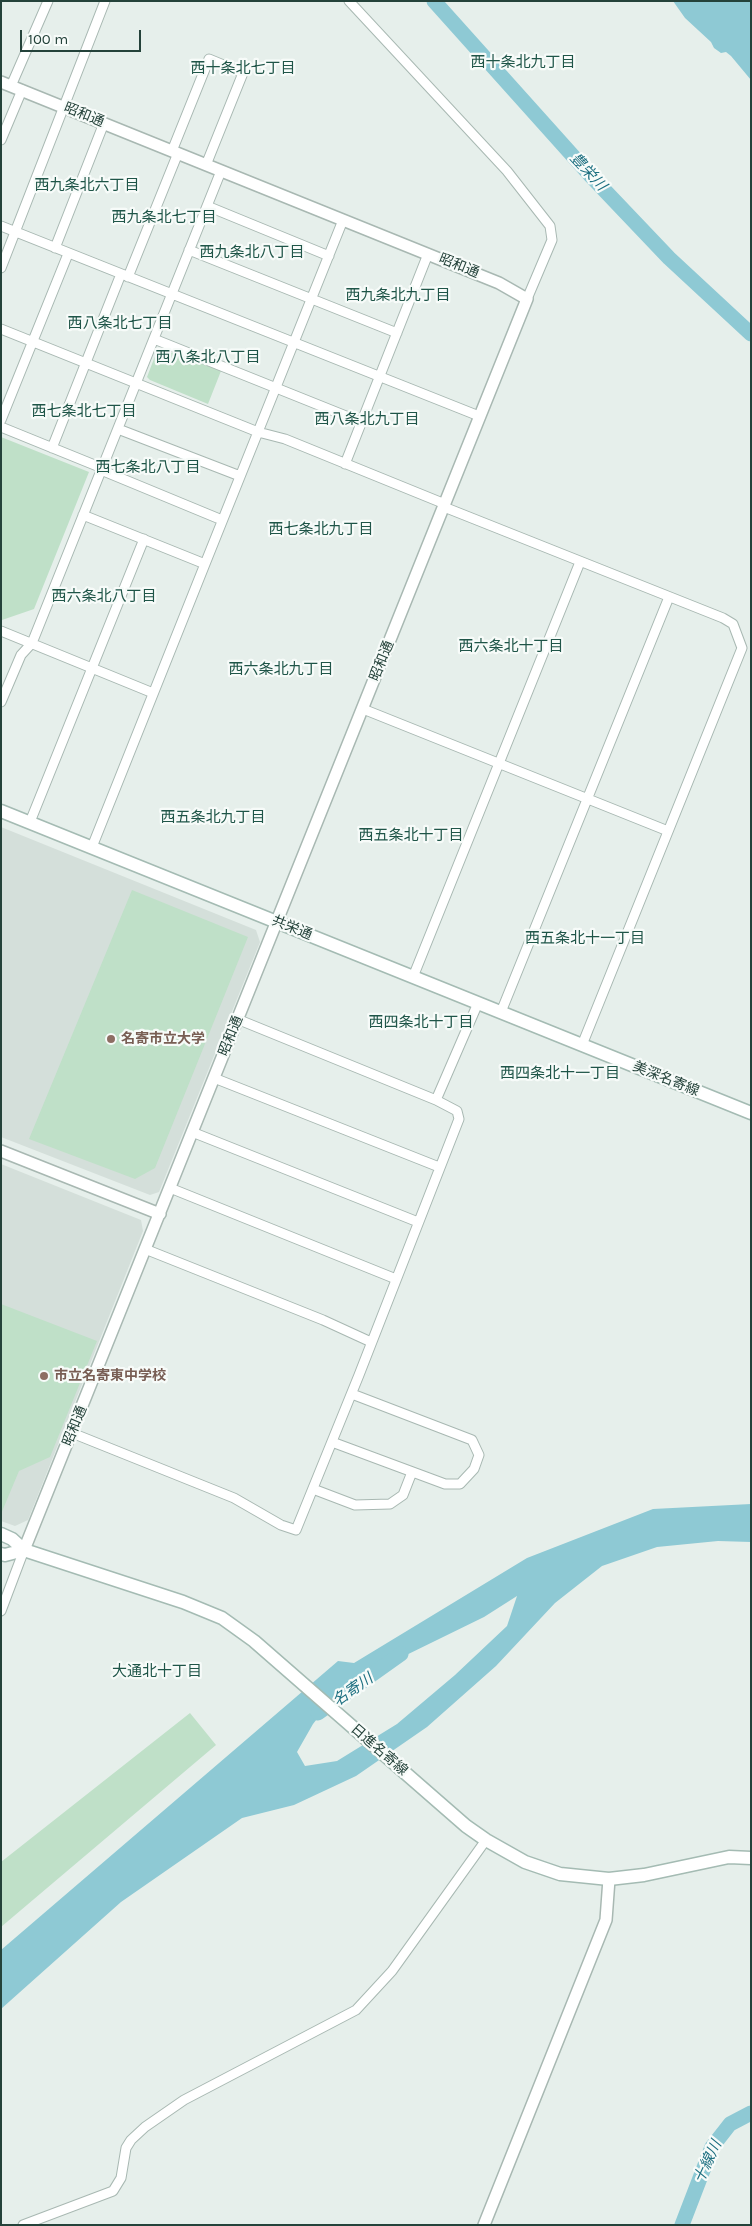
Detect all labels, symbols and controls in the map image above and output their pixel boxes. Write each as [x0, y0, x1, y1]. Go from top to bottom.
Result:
scale bar [22, 20, 144, 52]
text: 100 m [28, 30, 68, 48]
district label: 西十条北九丁目 [471, 54, 575, 72]
district label: 西十条北七丁目 [191, 60, 295, 78]
street label: 昭和通 [61, 99, 107, 131]
water label: 豊栄川 [566, 149, 610, 195]
district label: 西九条北六丁目 [35, 177, 139, 195]
district label: 西九条北七丁目 [112, 209, 216, 227]
district label: 西九条北八丁目 [200, 244, 304, 262]
street label: 昭和通 [436, 250, 482, 282]
district label: 西九条北九丁目 [346, 287, 450, 305]
district label: 西八条北七丁目 [68, 315, 172, 333]
district label: 西八条北八丁目 [156, 349, 260, 367]
district label: 西七条北七丁目 [32, 403, 136, 421]
district label: 西八条北九丁目 [315, 411, 419, 429]
district label: 西七条北八丁目 [96, 459, 200, 477]
district label: 西七条北九丁目 [269, 521, 373, 539]
district label: 西六条北八丁目 [52, 588, 156, 606]
street label: 昭和通 [366, 638, 398, 684]
district label: 西六条北十丁目 [459, 638, 563, 656]
district label: 西六条北九丁目 [229, 661, 333, 679]
district label: 西五条北九丁目 [161, 809, 265, 827]
district label: 西五条北十丁目 [359, 827, 463, 845]
street label: 共栄通 [269, 912, 315, 944]
district label: 西五条北十一丁目 [525, 930, 645, 948]
street label: 昭和通 [215, 1013, 247, 1059]
district label: 西四条北十丁目 [369, 1014, 473, 1032]
place label: 名寄市立大学 [121, 1031, 205, 1047]
marker: 名寄市立大学 [105, 1033, 117, 1045]
street label: 美深名寄線 [630, 1058, 702, 1100]
district label: 西四条北十一丁目 [500, 1065, 620, 1083]
place label: 市立名寄東中学校 [54, 1368, 166, 1384]
marker: 市立名寄東中学校 [38, 1370, 50, 1382]
street label: 昭和通 [59, 1403, 91, 1449]
district label: 大通北十丁目 [112, 1663, 202, 1681]
water label: 名寄川 [329, 1670, 377, 1710]
street label: 日進名寄線 [347, 1721, 411, 1779]
water label: 十線川 [690, 2138, 726, 2186]

